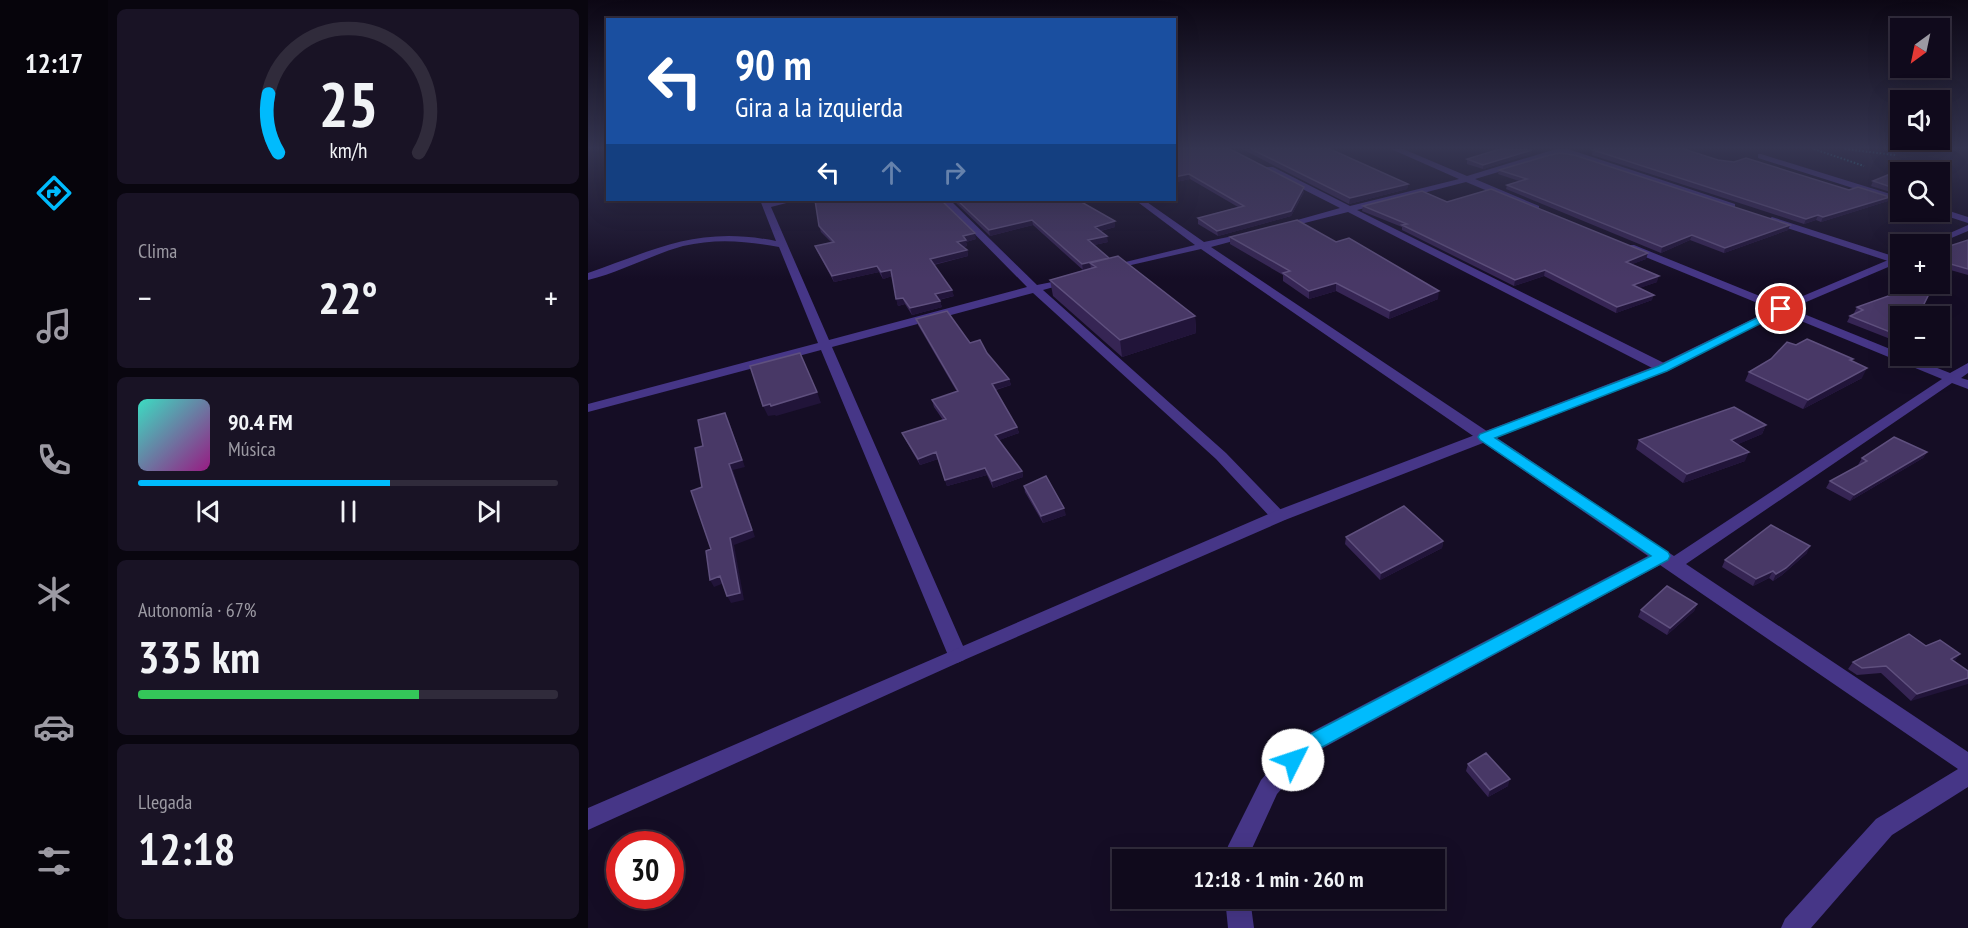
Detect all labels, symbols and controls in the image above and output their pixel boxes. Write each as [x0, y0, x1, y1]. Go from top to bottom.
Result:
north arrow [1890, 18, 1950, 78]
map controls [1890, 18, 1950, 366]
text: 90 m [735, 37, 812, 92]
icon: left [636, 42, 714, 120]
text: 12:17 [25, 46, 83, 80]
text: 25 [318, 64, 378, 145]
text: Gira a la izquierda [735, 90, 903, 124]
button: sound [1890, 90, 1950, 150]
text: km/h [329, 137, 367, 165]
icon: left [812, 156, 845, 189]
icon: ahead [875, 156, 908, 189]
icon: right [938, 156, 971, 189]
button: search [1890, 162, 1950, 222]
icon: directions [33, 172, 75, 214]
button: + [1890, 234, 1950, 294]
text: Clima [138, 238, 177, 264]
text: 22° [318, 268, 378, 326]
text: − [138, 276, 152, 319]
text: + [544, 276, 558, 319]
pin [1755, 283, 1806, 334]
icon: arrive [1764, 292, 1797, 325]
icon: music [33, 305, 75, 347]
button: − [1890, 306, 1950, 366]
text: 90.4 FM [228, 408, 293, 436]
text: Música [228, 436, 276, 462]
icon: phone [33, 439, 75, 481]
icon: previous [192, 495, 225, 528]
icon: pause [332, 495, 365, 528]
icon: next [472, 495, 505, 528]
icon: climate [33, 573, 75, 615]
text: Autonomía · 67% [138, 597, 256, 623]
text: 335 km [138, 627, 260, 685]
icon: car [33, 706, 75, 748]
position arrow [1261, 728, 1325, 792]
text: Llegada [138, 789, 192, 815]
text: 12:18 [138, 819, 235, 877]
speed limit sign: 30 [606, 831, 684, 909]
icon: filters [33, 840, 75, 882]
text: 12:18 · 1 min · 260 m [1193, 865, 1364, 893]

